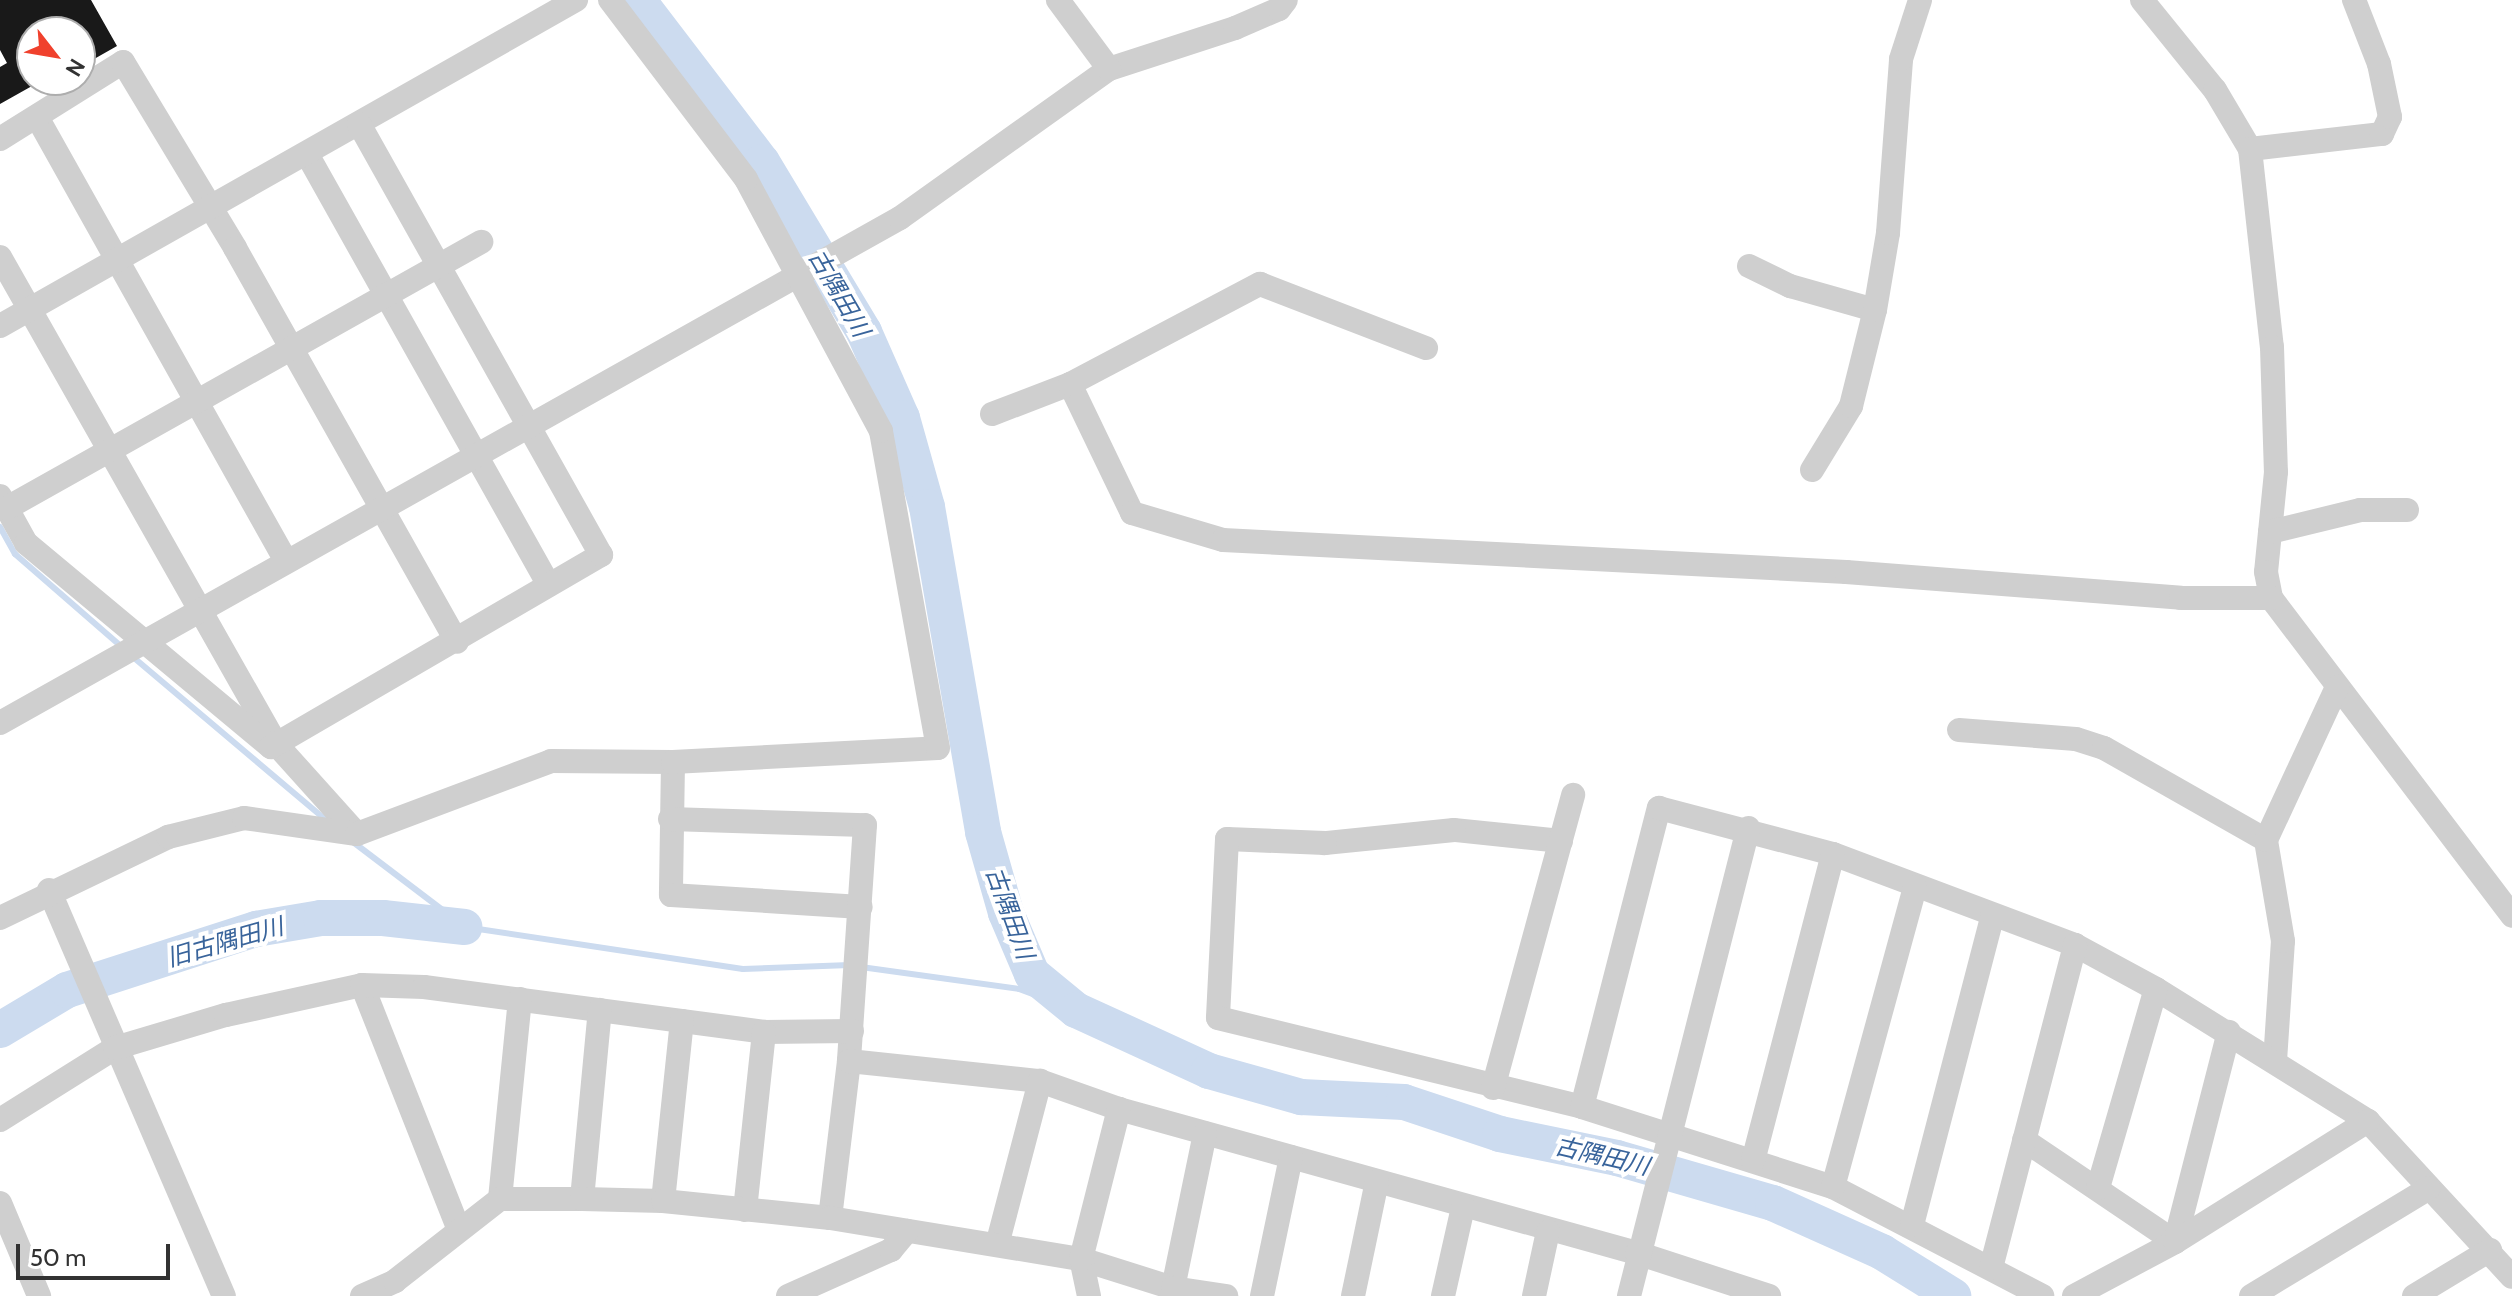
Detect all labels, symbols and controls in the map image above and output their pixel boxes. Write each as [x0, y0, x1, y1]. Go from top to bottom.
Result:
north arrow [16, 16, 96, 96]
text: N [60, 54, 91, 81]
water label: 古隅田川 [803, 244, 875, 342]
water label: 古隅田川 [980, 863, 1040, 963]
water label: 旧古隅田川 [163, 912, 287, 972]
water label: 古隅田川 [1552, 1131, 1652, 1181]
scale bar [20, 1228, 174, 1278]
text: 50 m [30, 1243, 86, 1272]

